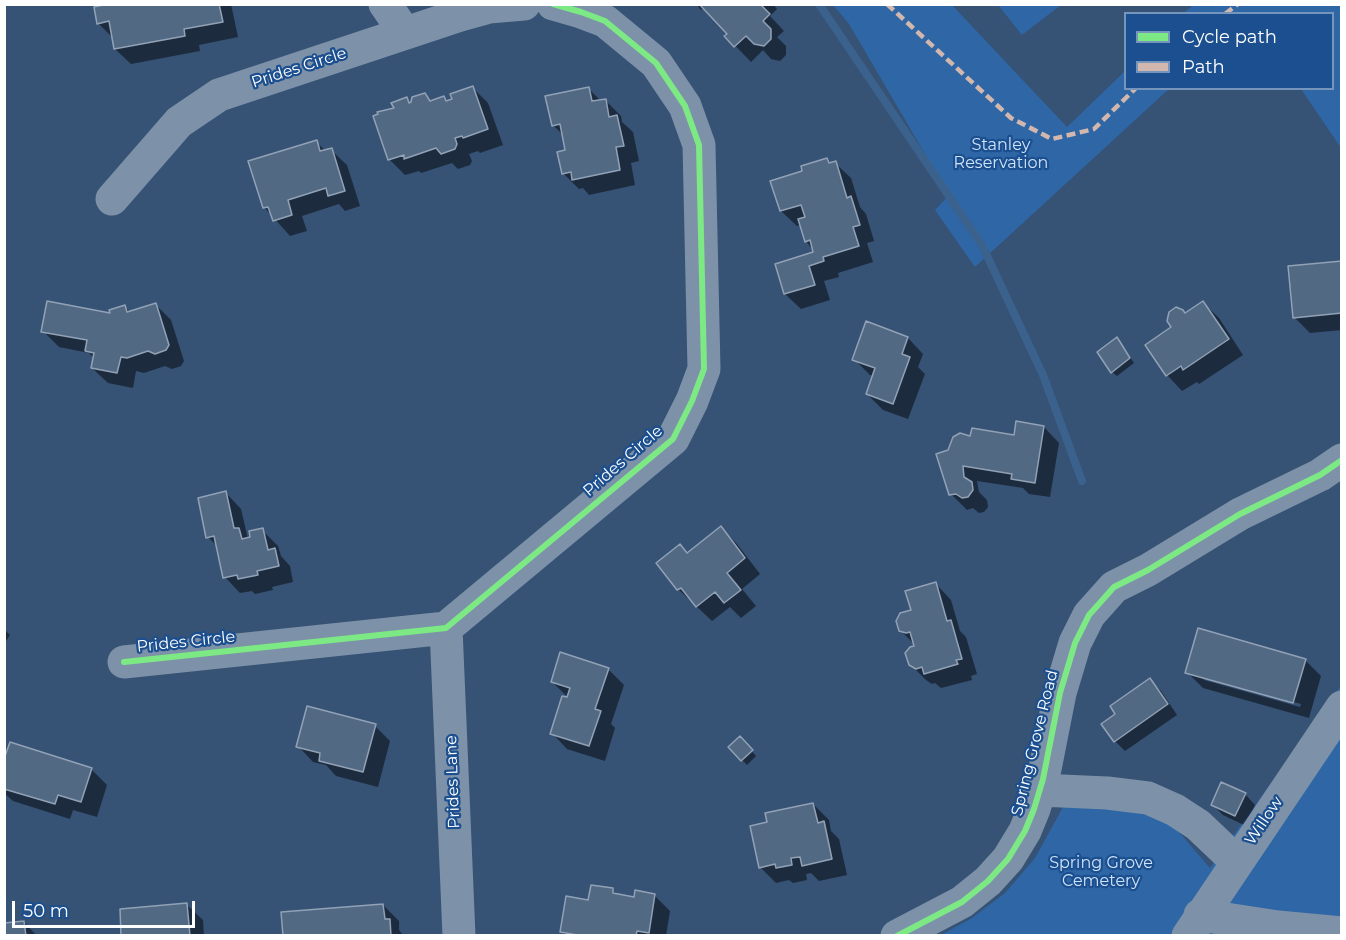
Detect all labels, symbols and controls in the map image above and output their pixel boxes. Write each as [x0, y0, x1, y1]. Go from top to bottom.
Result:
legend [1124, 12, 1334, 90]
text: Cycle path [1182, 26, 1277, 48]
street label: Prides Circle [249, 44, 349, 92]
text: Path [1182, 56, 1225, 78]
park label: Stanley Reservation [954, 135, 1048, 173]
street label: Prides Circle [579, 421, 667, 501]
street label: Prides Circle [136, 627, 236, 657]
street label: Spring Grove Road [1008, 668, 1062, 818]
street label: Prides Lane [442, 735, 464, 829]
street label: Willow [1241, 793, 1287, 849]
park label: Spring Grove Cemetery [1049, 853, 1153, 891]
scale bar [15, 889, 198, 927]
text: 50 m [23, 900, 69, 922]

